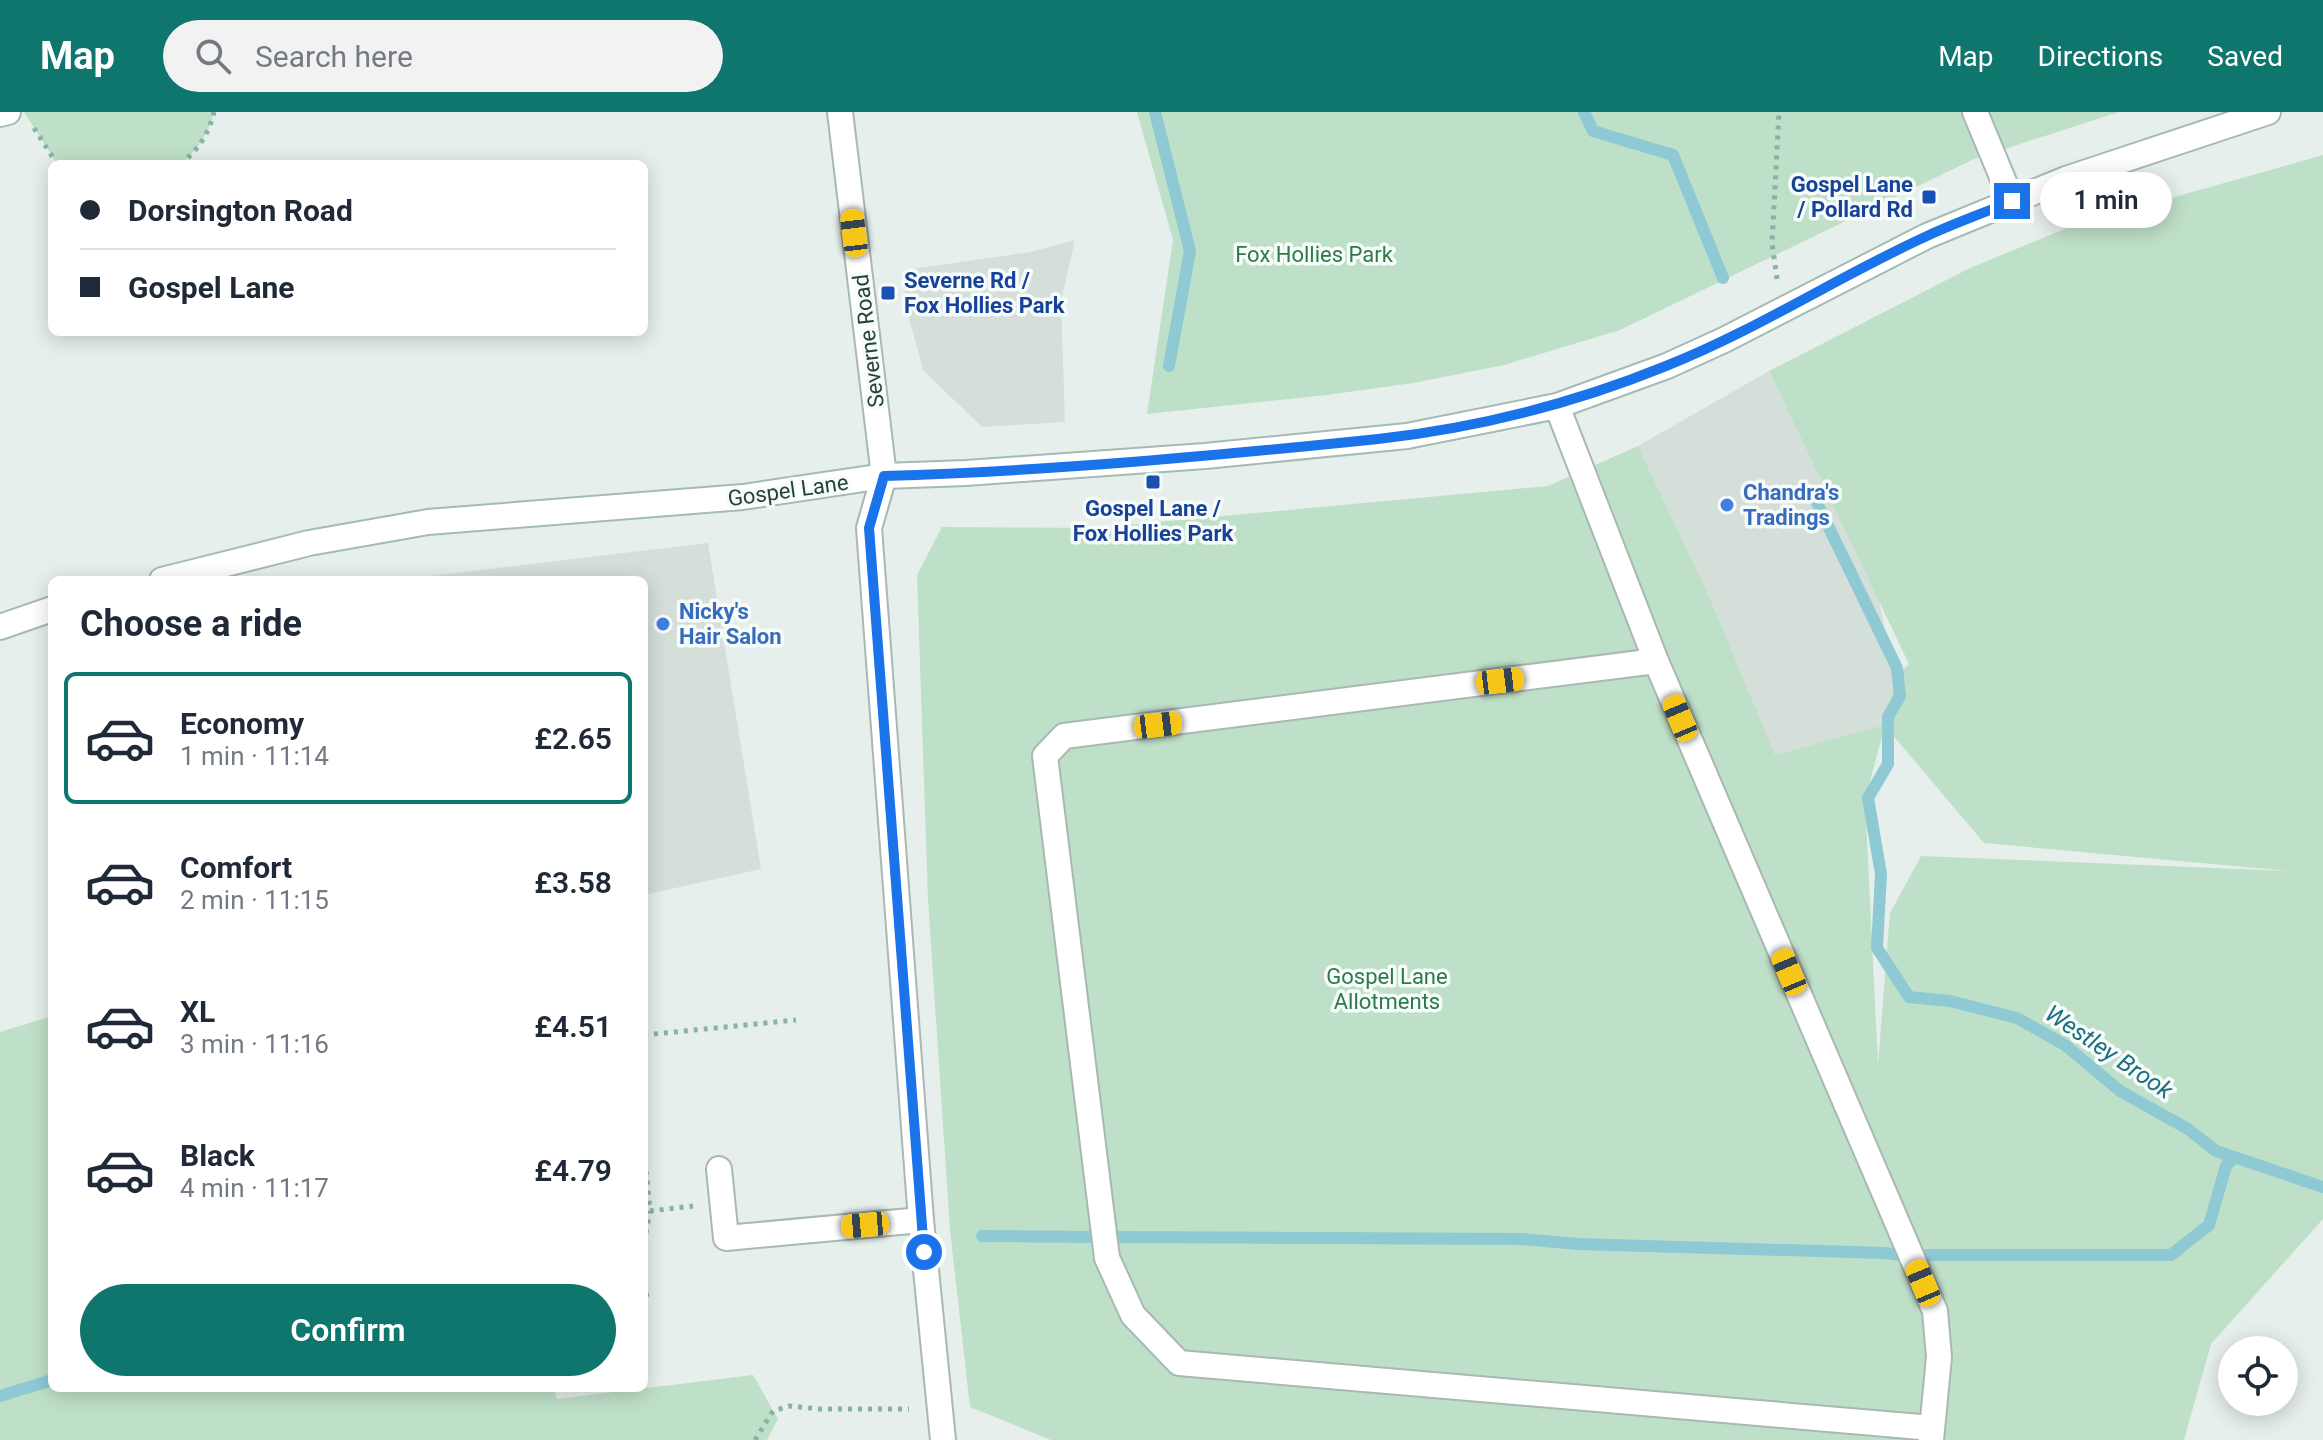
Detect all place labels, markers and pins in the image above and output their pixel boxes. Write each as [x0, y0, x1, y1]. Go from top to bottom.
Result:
place label: Gospel Lane / Pollard Rd [1791, 172, 1913, 222]
marker: Gospel Lane / Pollard Rd [1920, 188, 1938, 206]
place label: Severne Rd / Fox Hollies Park [904, 268, 1065, 318]
marker: Severne Rd / Fox Hollies Park [879, 284, 897, 302]
marker: Gospel Lane / Fox Hollies Park [1144, 473, 1162, 491]
place label: Chandra's Tradings [1743, 480, 1839, 530]
place label: Gospel Lane / Fox Hollies Park [1073, 496, 1233, 546]
marker: Chandra's Tradings [1718, 496, 1736, 514]
place label: Nicky's Hair Salon [679, 599, 782, 649]
marker: Nicky's Hair Salon [654, 615, 672, 633]

